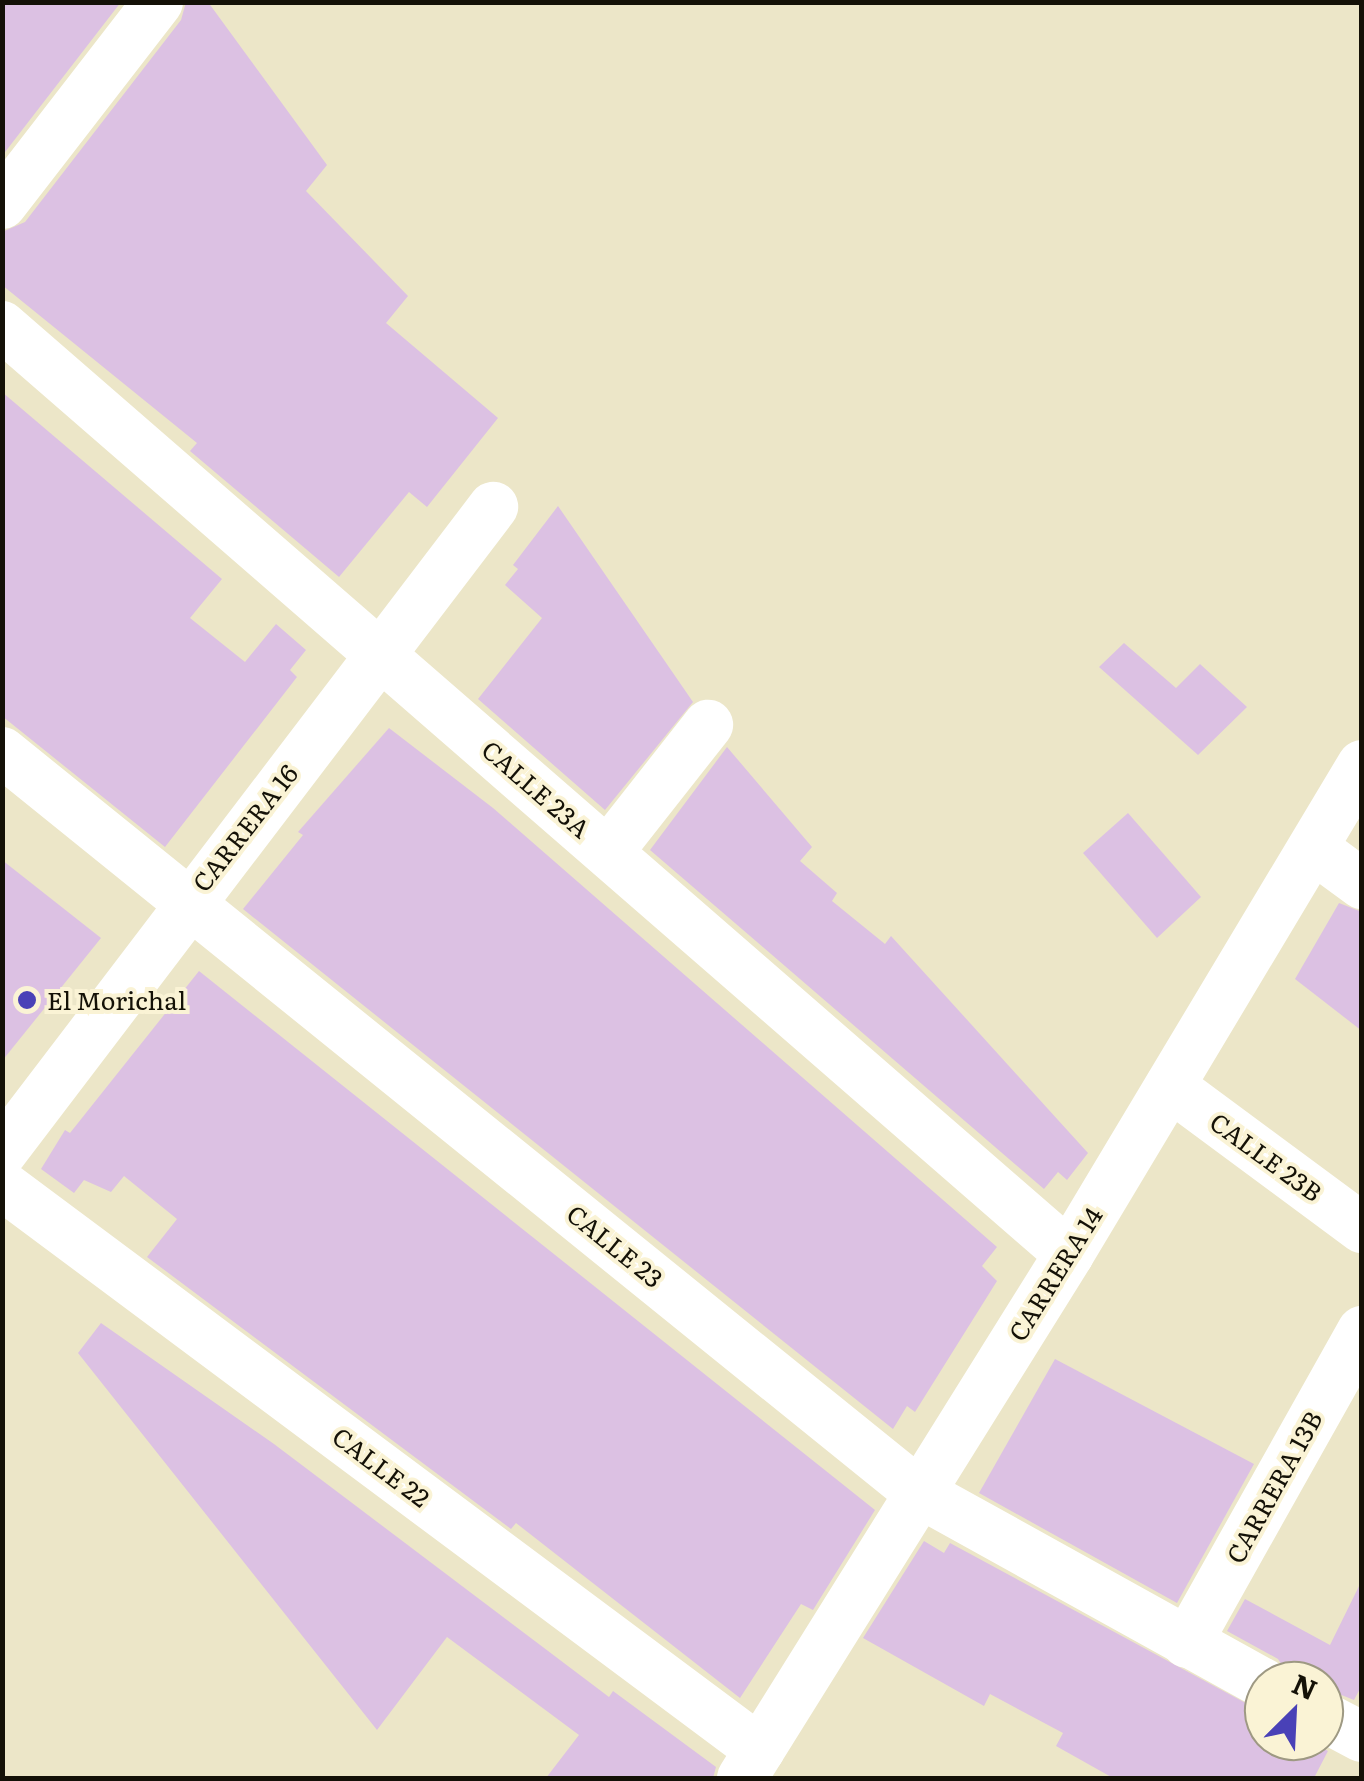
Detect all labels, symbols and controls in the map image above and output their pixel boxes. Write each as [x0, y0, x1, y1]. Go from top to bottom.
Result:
street label: CALLE 23A [476, 734, 596, 844]
street label: CARRERA 16 [186, 759, 304, 897]
place label: El Morichal [47, 985, 186, 1015]
marker: El Morichal [16, 989, 38, 1011]
street label: CALLE 23B [1204, 1106, 1328, 1208]
street label: CALLE 23 [561, 1198, 669, 1294]
street label: CARRERA 14 [1002, 1202, 1108, 1346]
street label: CARRERA 13B [1220, 1406, 1328, 1568]
street label: CALLE 22 [327, 1421, 435, 1513]
north arrow [1244, 1661, 1344, 1761]
text: N [1286, 1661, 1325, 1709]

